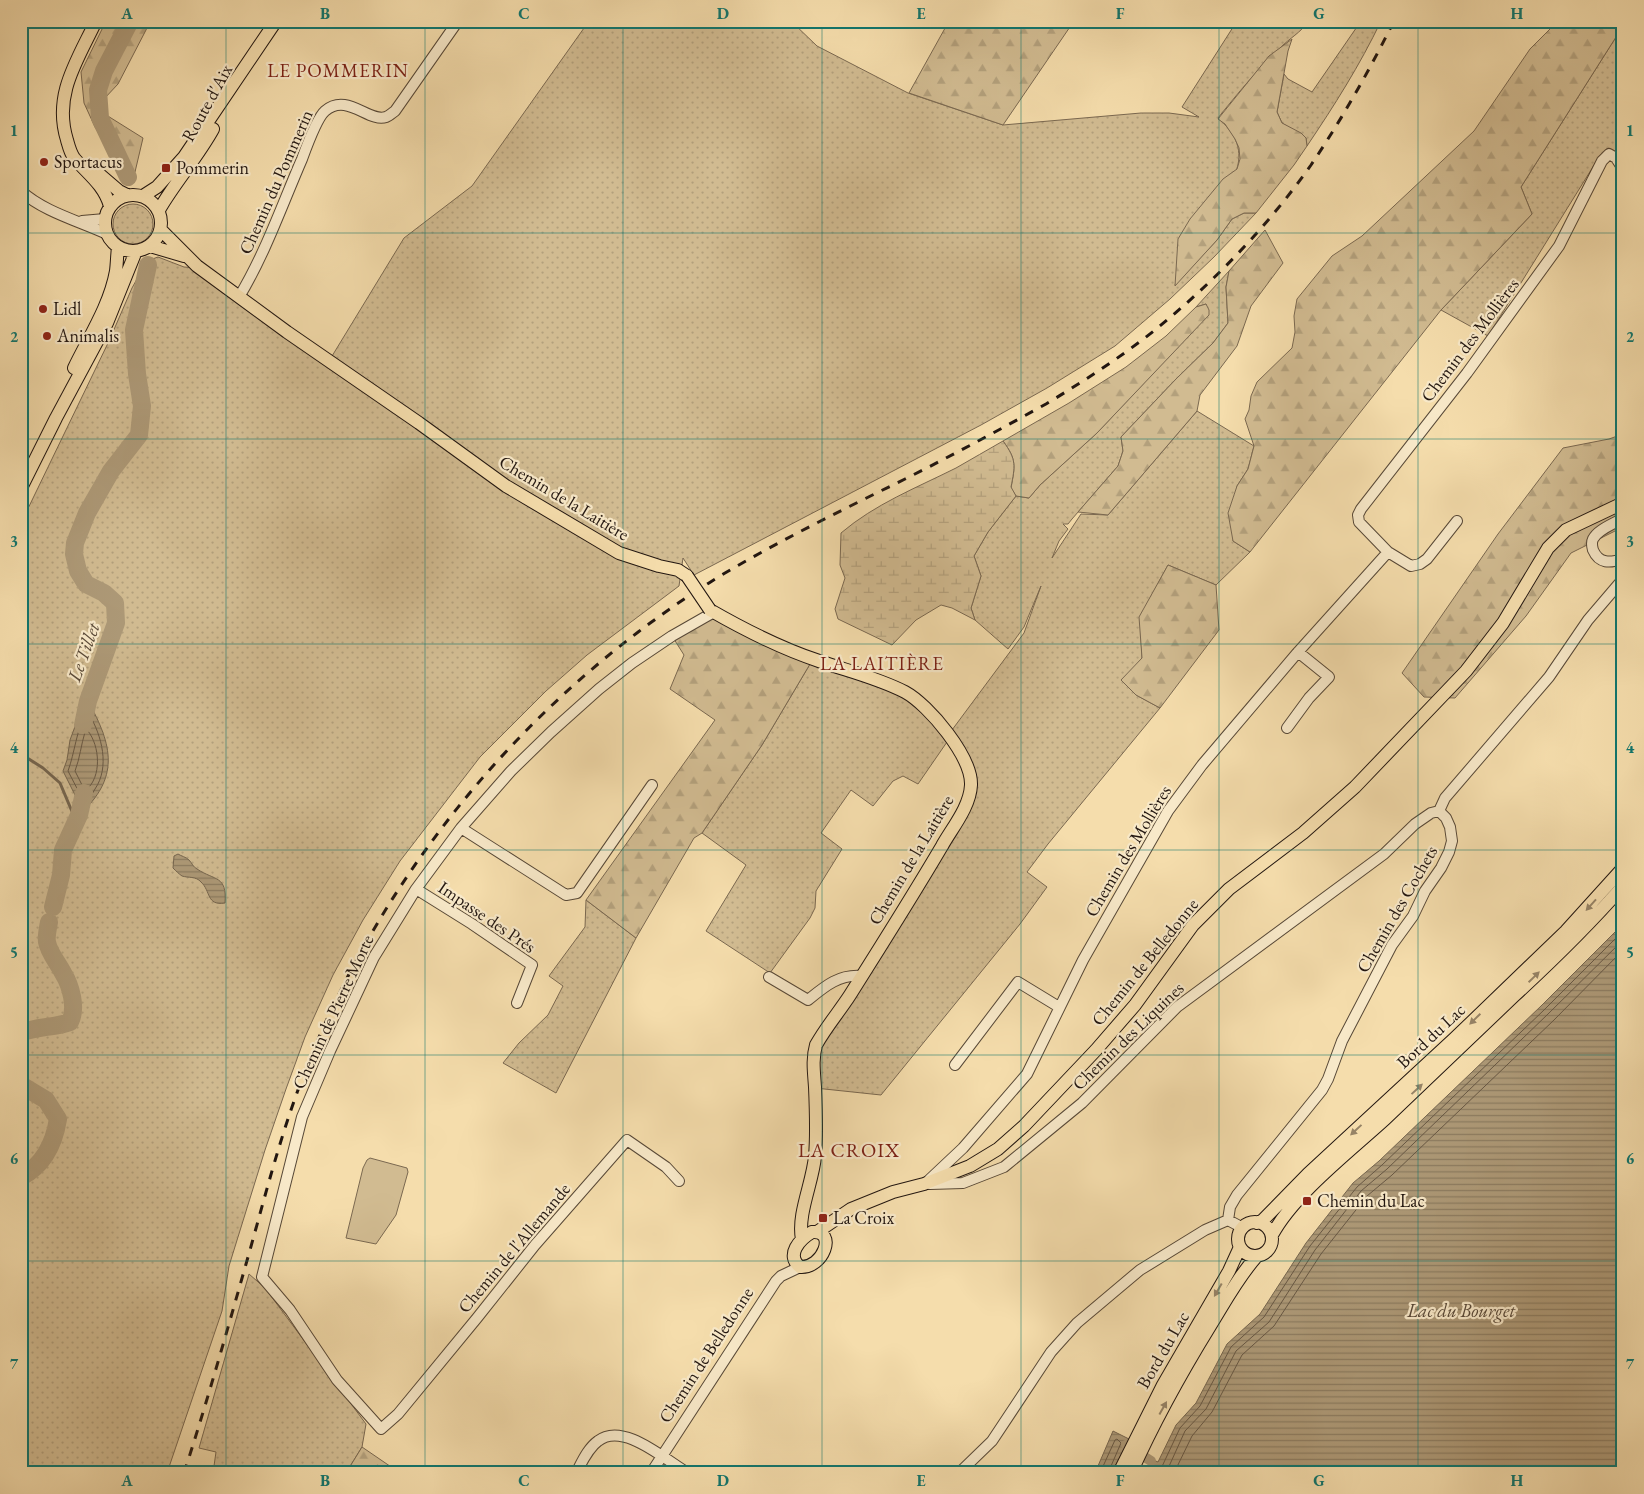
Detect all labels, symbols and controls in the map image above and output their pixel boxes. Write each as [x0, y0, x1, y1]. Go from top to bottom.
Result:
text: A [120, 3, 133, 24]
text: B [320, 3, 330, 24]
text: C [518, 3, 530, 24]
text: D [717, 3, 729, 24]
text: E [916, 3, 926, 24]
text: F [1116, 3, 1125, 24]
text: G [1313, 3, 1325, 24]
text: H [1511, 3, 1524, 24]
district label: LE POMMERIN [267, 58, 409, 83]
street label: Route d'Aix [176, 60, 237, 145]
street label: Chemin du Pommerin [233, 106, 318, 258]
text: 1 [10, 120, 18, 141]
text: 1 [1626, 120, 1634, 141]
place label: Sportacus [54, 150, 122, 173]
marker: Sportacus [38, 156, 50, 168]
place label: Pommerin [176, 156, 249, 179]
marker: Pommerin [160, 162, 172, 174]
street label: Chemin des Mollières [1415, 273, 1524, 406]
place label: Lidl [53, 297, 81, 320]
marker: Lidl [37, 303, 49, 315]
place label: Animalis [56, 324, 119, 347]
text: 2 [10, 326, 19, 347]
text: 2 [1626, 326, 1635, 347]
marker: Animalis [41, 330, 53, 342]
street label: Chemin de la Laitière [495, 450, 633, 545]
text: 3 [10, 531, 18, 552]
text: 3 [1626, 531, 1634, 552]
water label: Le Tillet [61, 618, 106, 686]
district label: LA LAITIÈRE [820, 651, 944, 676]
text: 4 [10, 737, 19, 758]
text: 4 [1626, 737, 1635, 758]
street label: Chemin des Mollières [1079, 781, 1176, 921]
street label: Chemin de la Laitière [863, 791, 958, 929]
street label: Chemin des Cochets [1351, 841, 1442, 976]
street label: Impasse des Prés [434, 875, 541, 958]
street label: Chemin de Belledonne [1086, 893, 1203, 1030]
one-way arrow [1585, 898, 1597, 910]
street label: Chemin de Pierre Morte [287, 931, 378, 1093]
text: 5 [10, 942, 18, 963]
text: 5 [1626, 942, 1634, 963]
one-way arrow [1528, 971, 1540, 983]
street label: Chemin des Liquines [1067, 976, 1189, 1095]
street label: Bord du Lac [1392, 998, 1470, 1073]
one-way arrow [1469, 1013, 1481, 1025]
one-way arrow [1410, 1083, 1422, 1095]
one-way arrow [1350, 1124, 1363, 1135]
district label: LA CROIX [798, 1137, 900, 1163]
text: 6 [10, 1148, 19, 1169]
text: 6 [1626, 1148, 1635, 1169]
street label: Chemin de l'Allemande [452, 1178, 575, 1318]
place label: Chemin du Lac [1317, 1189, 1425, 1212]
marker: Chemin du Lac [1301, 1195, 1313, 1207]
place label: La Croix [833, 1206, 894, 1229]
marker: La Croix [817, 1212, 829, 1224]
street label: Chemin de Belledonne [653, 1282, 758, 1427]
one-way arrow [1214, 1283, 1223, 1297]
water label: Lac du Bourget [1406, 1298, 1516, 1323]
street label: Bord du Lac [1131, 1307, 1194, 1392]
text: 7 [10, 1353, 19, 1374]
text: 7 [1626, 1353, 1635, 1374]
one-way arrow [1159, 1400, 1167, 1415]
text: A [120, 1470, 133, 1491]
text: B [320, 1470, 330, 1491]
text: C [518, 1470, 530, 1491]
text: D [717, 1470, 729, 1491]
text: E [916, 1470, 926, 1491]
text: F [1116, 1470, 1125, 1491]
text: G [1313, 1470, 1325, 1491]
text: H [1511, 1470, 1524, 1491]

